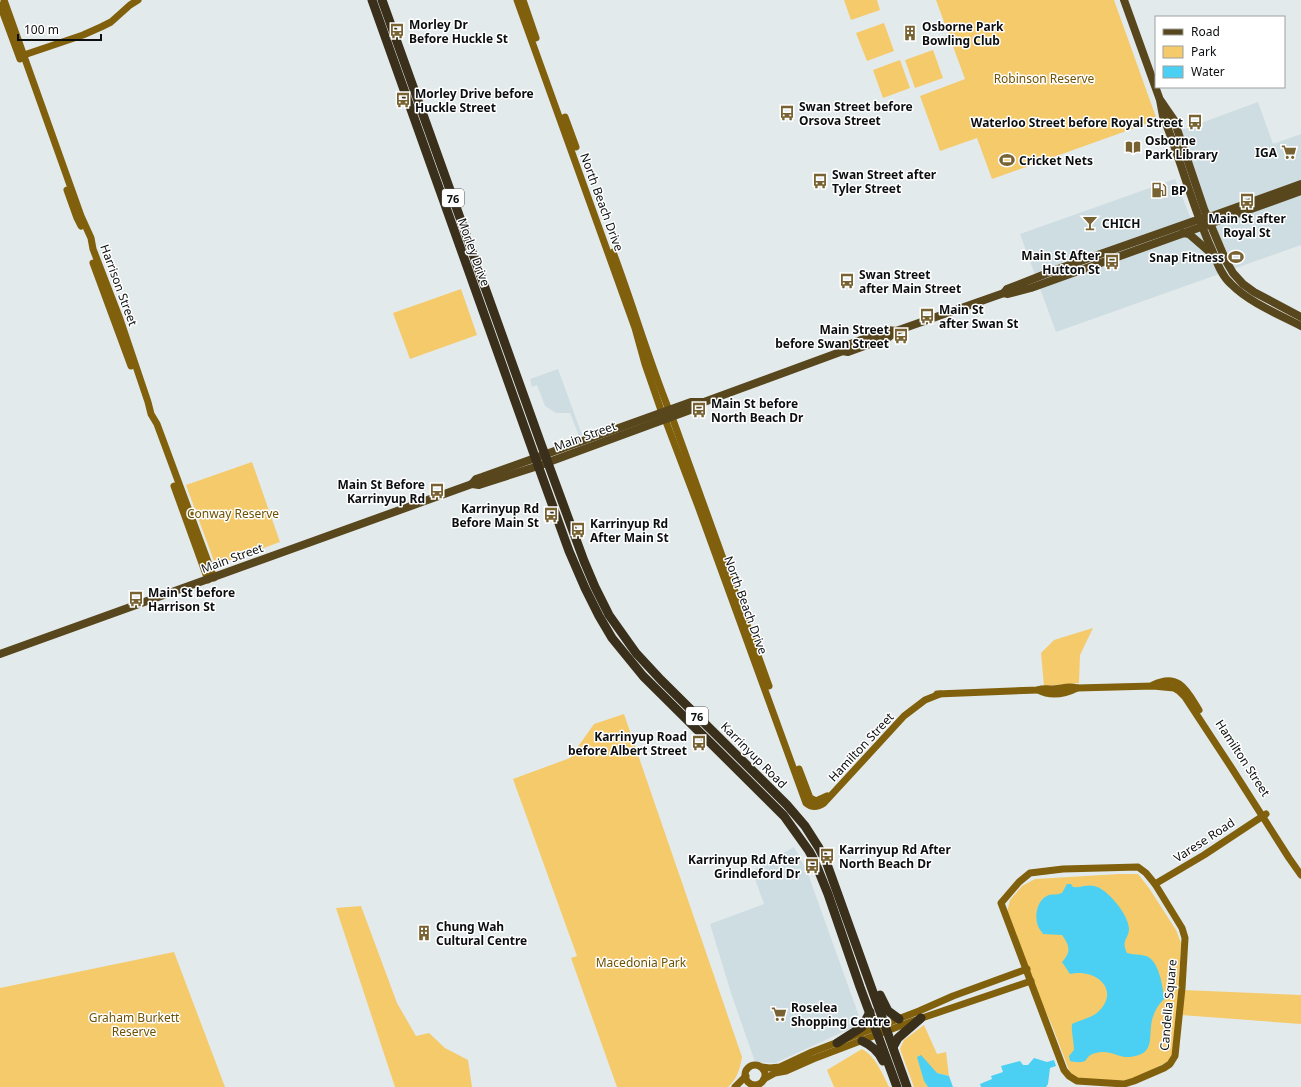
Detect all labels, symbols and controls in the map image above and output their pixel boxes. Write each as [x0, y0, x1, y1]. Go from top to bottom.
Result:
scale bar [18, 16, 101, 42]
place label: Morley Dr Before Huckle St [409, 16, 508, 47]
legend [1155, 16, 1285, 88]
place label: Osborne Park Bowling Club [922, 18, 1004, 49]
text: 100 m [24, 21, 59, 38]
bus stop icon: Morley Dr Before Huckle St [388, 22, 406, 40]
text: Road [1191, 23, 1220, 40]
building icon: Osborne Park Bowling Club [901, 24, 919, 42]
text: Park [1191, 43, 1217, 60]
text: Water [1191, 63, 1225, 80]
park label: Robinson Reserve [994, 70, 1095, 87]
place label: Morley Drive before Huckle Street [415, 85, 534, 116]
bus stop icon: Morley Drive before Huckle Street [394, 91, 412, 109]
place label: Swan Street before Orsova Street [799, 98, 913, 129]
bus stop icon: Swan Street before Orsova Street [778, 104, 796, 122]
bus stop icon: Waterloo Street before Royal Street [1186, 113, 1204, 131]
place label: Waterloo Street before Royal Street [971, 114, 1183, 131]
place label: Osborne Park Library [1145, 132, 1218, 163]
library icon: Osborne Park Library [1124, 138, 1142, 156]
supermarket icon: IGA [1280, 143, 1298, 161]
place label: IGA [1255, 144, 1278, 161]
street label: North Beach Drive [576, 150, 628, 254]
sports icon: Cricket Nets [998, 151, 1016, 169]
place label: Cricket Nets [1019, 152, 1093, 169]
place label: Swan Street after Tyler Street [832, 166, 937, 197]
bus stop icon: Swan Street after Tyler Street [811, 172, 829, 190]
fuel station icon: BP [1150, 181, 1168, 199]
place label: BP [1171, 182, 1186, 199]
road number: 76 [442, 189, 464, 207]
bus stop icon: Main St after Royal St [1238, 192, 1256, 210]
place label: Main St after Royal St [1208, 210, 1286, 241]
bar icon: CHICH [1081, 214, 1099, 232]
street label: Morley Drive [454, 215, 494, 289]
place label: CHICH [1102, 215, 1140, 232]
street label: Harrison Street [96, 242, 142, 329]
place label: Main St After Hutton St [1021, 247, 1101, 278]
sports icon: Snap Fitness [1227, 248, 1245, 266]
place label: Snap Fitness [1149, 249, 1224, 266]
bus stop icon: Main St After Hutton St [1103, 253, 1121, 271]
place label: Swan Street after Main Street [859, 266, 961, 297]
bus stop icon: Swan Street after Main Street [838, 272, 856, 290]
place label: Main St after Swan St [939, 301, 1019, 332]
bus stop icon: Main St after Swan St [918, 307, 936, 325]
place label: Main Street before Swan Street [775, 321, 889, 352]
bus stop icon: Main Street before Swan Street [892, 327, 910, 345]
place label: Main St before North Beach Dr [711, 395, 804, 426]
bus stop icon: Main St before North Beach Dr [690, 401, 708, 419]
street label: Main Street [552, 417, 619, 455]
place label: Main St Before Karrinyup Rd [337, 476, 425, 507]
bus stop icon: Main St Before Karrinyup Rd [428, 482, 446, 500]
place label: Karrinyup Rd Before Main St [451, 500, 539, 531]
park label: Conway Reserve [187, 505, 279, 522]
bus stop icon: Karrinyup Rd Before Main St [542, 506, 560, 524]
place label: Karrinyup Rd After Main St [590, 515, 669, 546]
bus stop icon: Karrinyup Rd After Main St [569, 521, 587, 539]
street label: Main Street [199, 539, 266, 577]
street label: North Beach Drive [720, 553, 772, 657]
place label: Main St before Harrison St [148, 584, 235, 615]
bus stop icon: Main St before Harrison St [127, 590, 145, 608]
road number: 76 [686, 707, 708, 725]
street label: Hamilton Street [825, 708, 898, 785]
street label: Hamilton Street [1212, 716, 1275, 800]
street label: Karrinyup Road [717, 718, 791, 792]
place label: Karrinyup Road before Albert Street [568, 728, 687, 759]
bus stop icon: Karrinyup Road before Albert Street [690, 734, 708, 752]
street label: Varese Road [1170, 814, 1238, 866]
place label: Karrinyup Rd After North Beach Dr [839, 841, 952, 872]
bus stop icon: Karrinyup Rd After North Beach Dr [818, 847, 836, 865]
place label: Karrinyup Rd After Grindleford Dr [688, 851, 801, 882]
bus stop icon: Karrinyup Rd After Grindleford Dr [803, 857, 821, 875]
place label: Chung Wah Cultural Centre [436, 918, 527, 949]
building icon: Chung Wah Cultural Centre [415, 924, 433, 942]
park label: Macedonia Park [596, 954, 687, 971]
street label: Candella Square [1156, 958, 1180, 1051]
place label: Roselea Shopping Centre [791, 999, 890, 1030]
supermarket icon: Roselea Shopping Centre [770, 1005, 788, 1023]
park label: Graham Burkett Reserve [89, 1009, 180, 1040]

